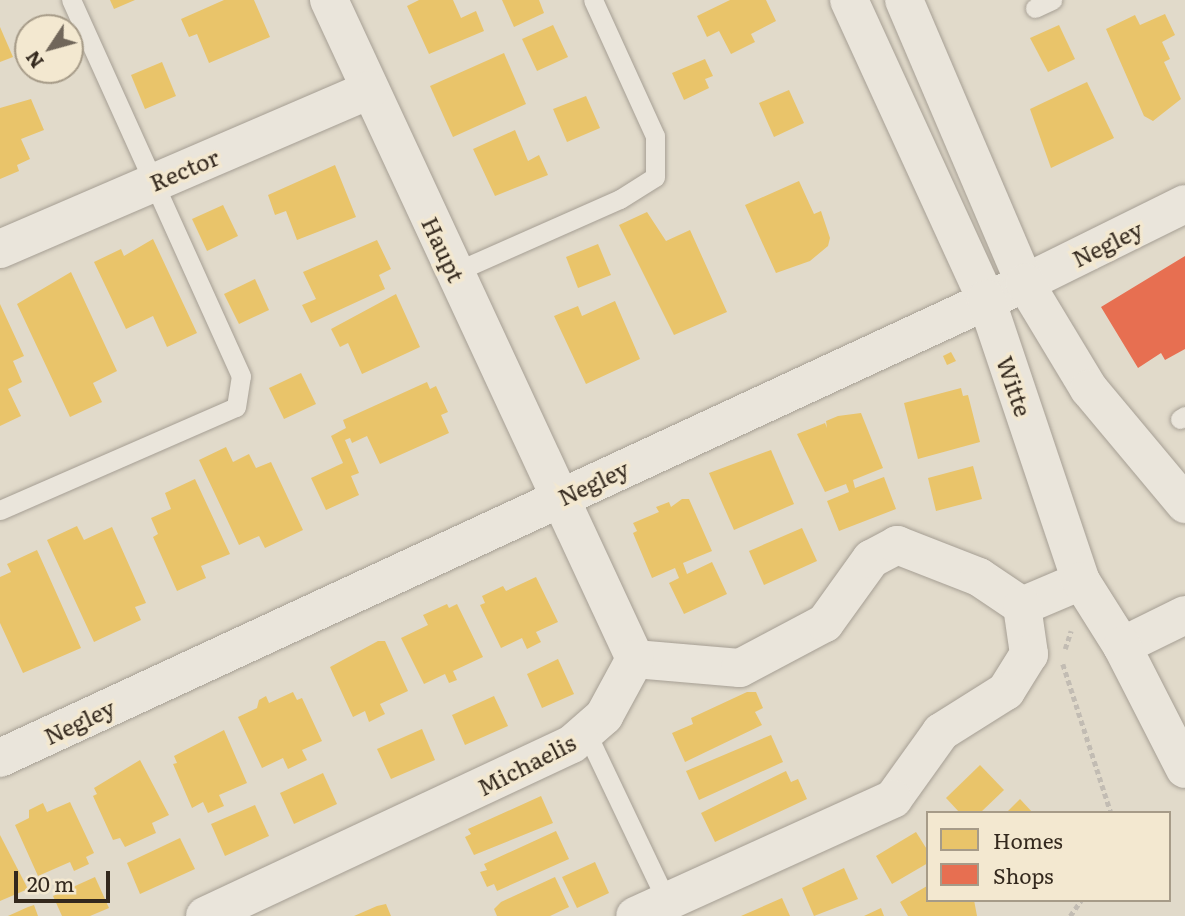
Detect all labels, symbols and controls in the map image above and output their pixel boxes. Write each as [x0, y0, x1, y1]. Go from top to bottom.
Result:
north arrow [14, 14, 84, 84]
text: N [18, 45, 50, 75]
street label: Rector [145, 142, 223, 196]
street label: Haupt [417, 212, 471, 286]
street label: Negley [1067, 214, 1147, 272]
street label: Witte [992, 352, 1038, 420]
street label: Negley [553, 454, 633, 510]
street label: Negley [39, 693, 119, 749]
street label: Michaelis [472, 727, 580, 801]
legend [926, 811, 1171, 902]
text: Homes [993, 824, 1063, 855]
scale bar [18, 856, 114, 900]
text: Shops [993, 859, 1054, 890]
text: 20 m [27, 867, 74, 898]

